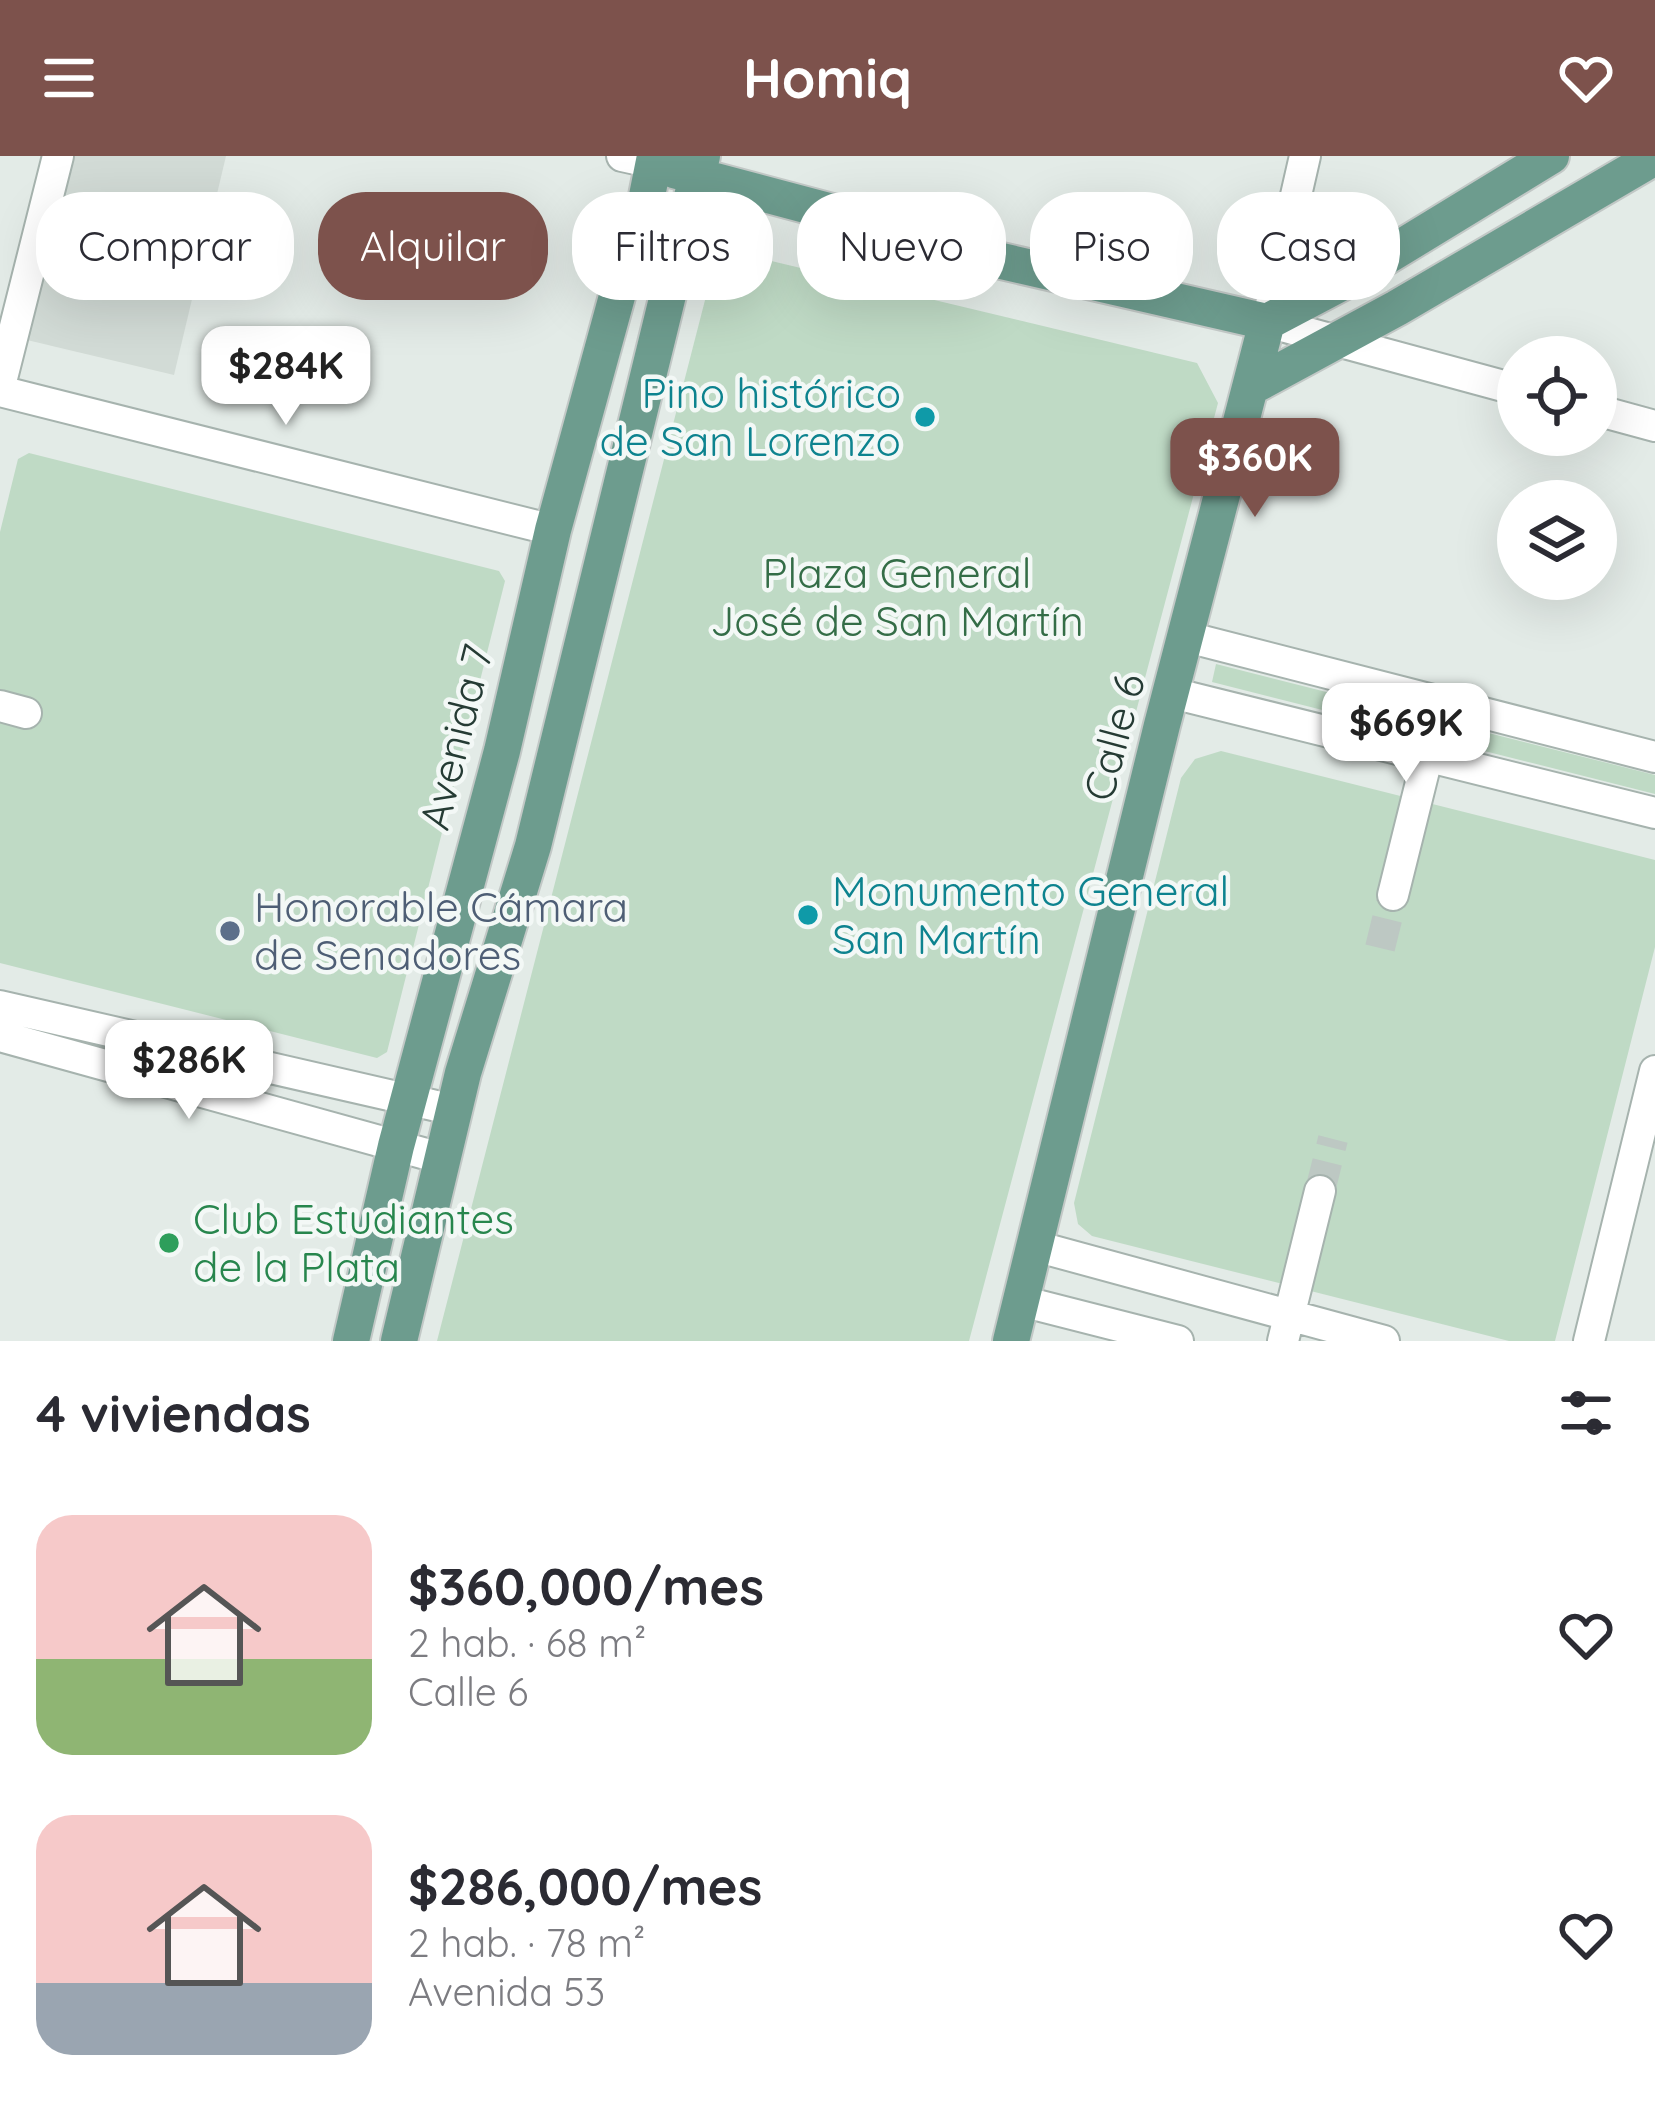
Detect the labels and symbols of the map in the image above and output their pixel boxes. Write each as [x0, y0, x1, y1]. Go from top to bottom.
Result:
pin: $284K [202, 326, 370, 428]
place label: Pino histórico de San Lorenzo [600, 366, 901, 467]
marker: Pino histórico de San Lorenzo [912, 404, 938, 430]
pin: $360K [1171, 418, 1339, 520]
park label: Plaza General José de San Martín [710, 546, 1084, 647]
street label: Avenida 7 [407, 639, 504, 835]
street label: Calle 6 [1071, 667, 1156, 806]
pin: $669K [1322, 683, 1490, 785]
place label: Monumento General San Martín [832, 864, 1229, 965]
place label: Honorable Cámara de Senadores [254, 880, 628, 981]
marker: Monumento General San Martín [795, 902, 821, 928]
marker: Honorable Cámara de Senadores [217, 918, 243, 944]
pin: $286K [105, 1020, 273, 1122]
place label: Club Estudiantes de la Plata [193, 1192, 514, 1293]
marker: Club Estudiantes de la Plata [156, 1230, 182, 1256]

